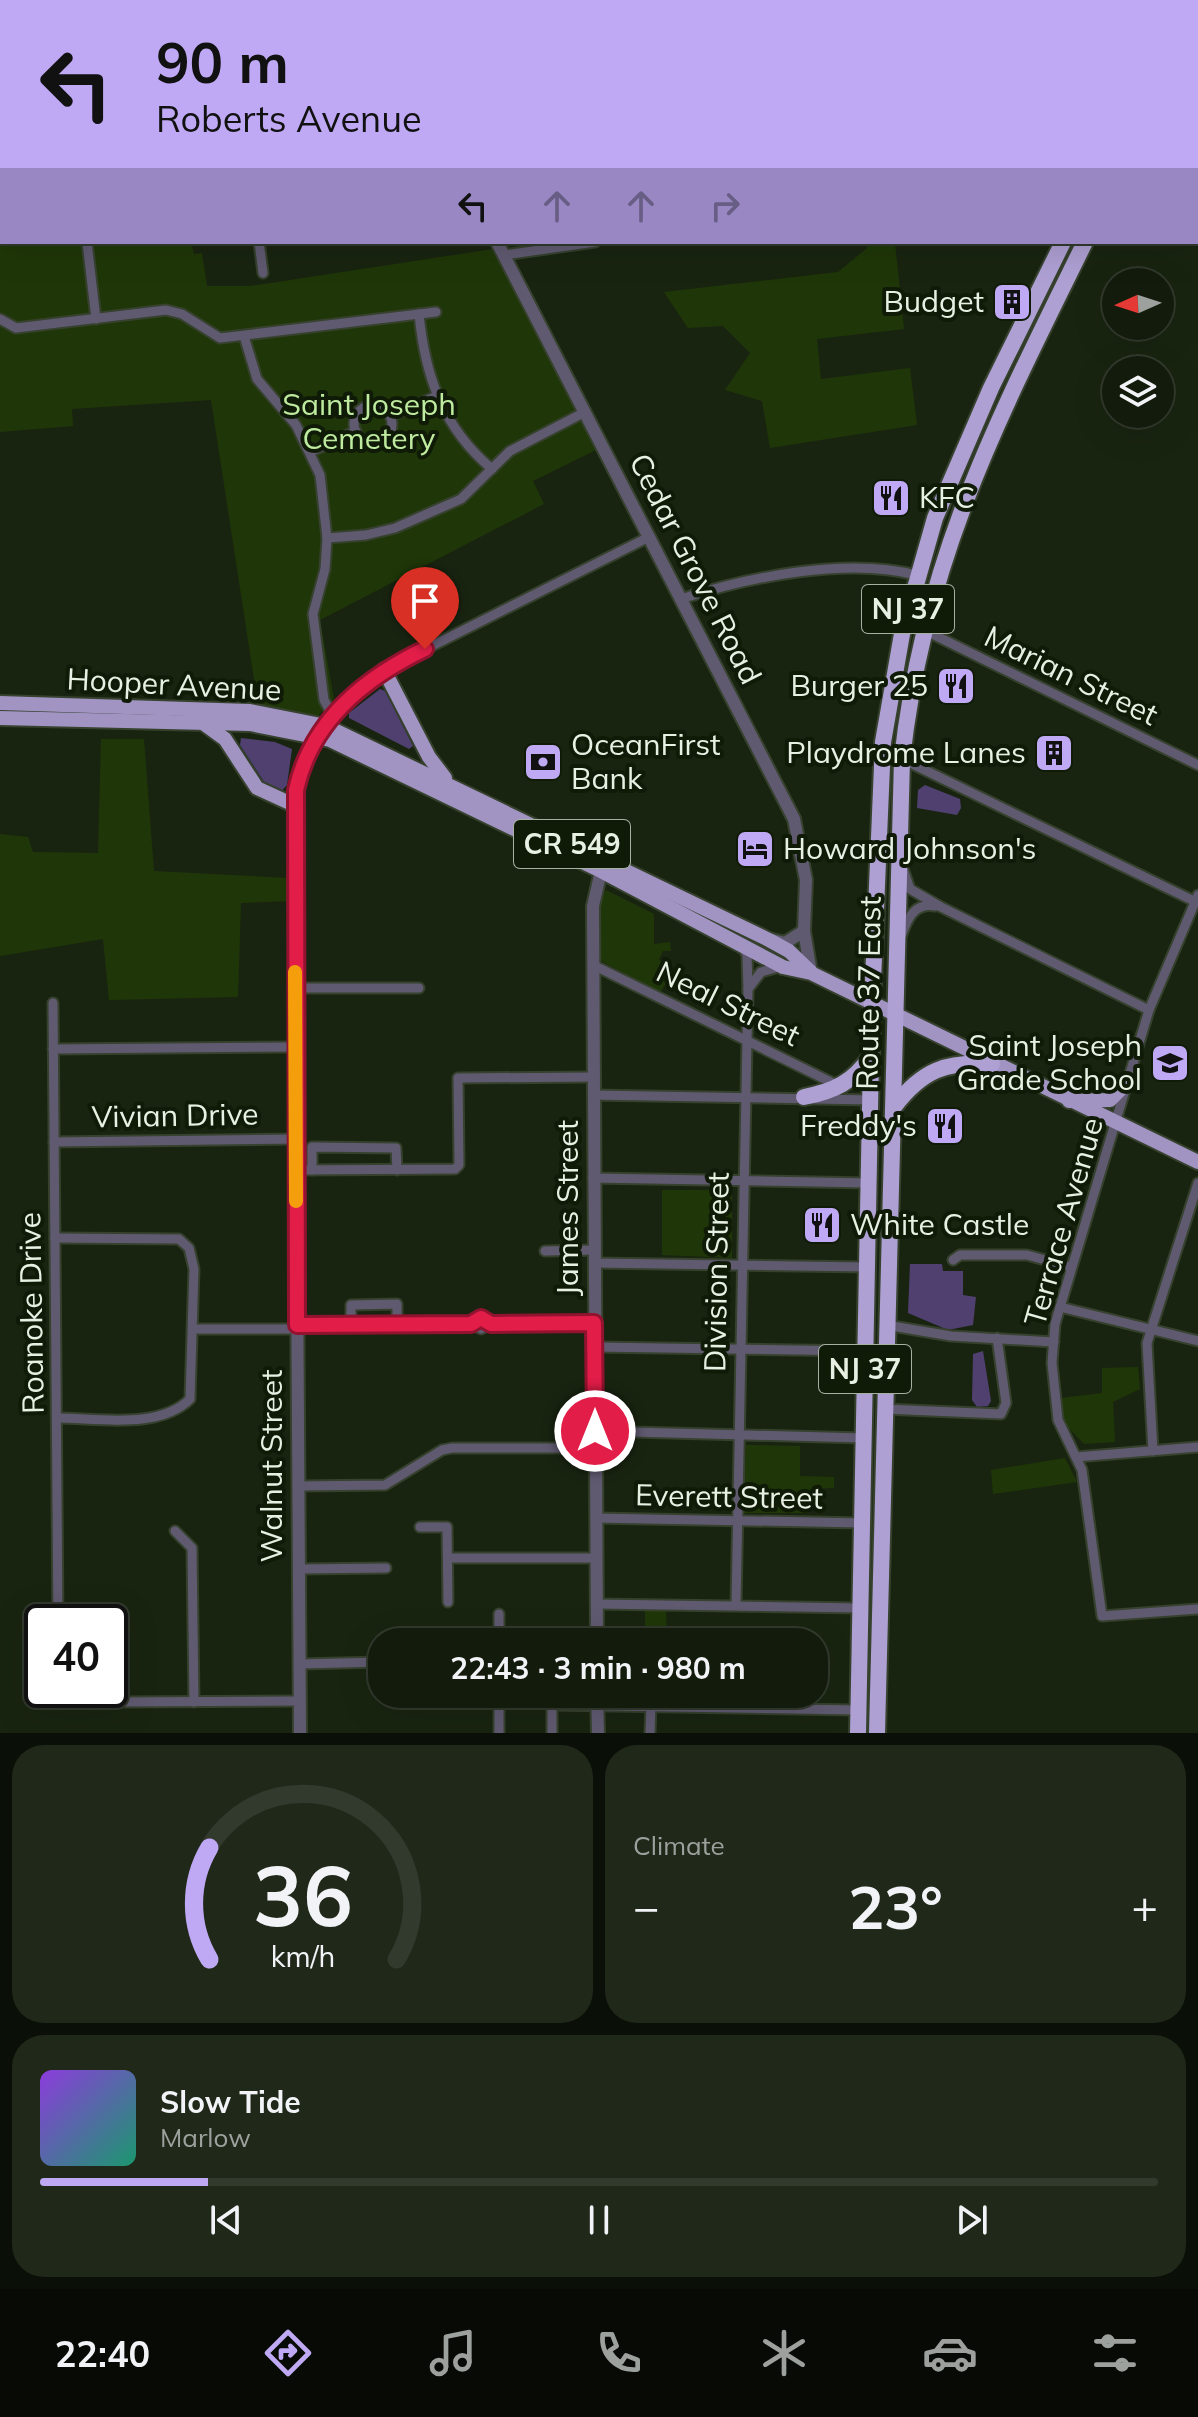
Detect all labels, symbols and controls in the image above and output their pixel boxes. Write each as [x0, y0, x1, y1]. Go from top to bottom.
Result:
text: 90 m [156, 27, 289, 97]
icon: left [24, 32, 128, 136]
text: Roberts Avenue [156, 96, 422, 141]
icon: left [451, 184, 495, 228]
icon: ahead [535, 184, 579, 228]
icon: ahead [619, 184, 663, 228]
icon: right [703, 184, 747, 228]
north arrow [1102, 268, 1174, 340]
map controls [1102, 268, 1174, 428]
building icon: Budget [991, 281, 1033, 323]
place label: Budget [883, 282, 984, 320]
button: layers [1102, 356, 1174, 428]
park label: Saint Joseph Cemetery [282, 385, 456, 457]
street label: Cedar Grove Road [621, 447, 770, 690]
restaurant icon: KFC [870, 477, 912, 519]
place label: KFC [919, 478, 975, 516]
pin [391, 567, 459, 649]
icon: arrive [403, 579, 447, 623]
road number: NJ 37 [862, 585, 954, 633]
street label: Marian Street [979, 617, 1164, 733]
street label: Hooper Avenue [66, 659, 282, 709]
restaurant icon: Burger 25 [935, 665, 977, 707]
place label: Burger 25 [790, 666, 928, 704]
place label: OceanFirst Bank [571, 725, 721, 797]
building icon: Playdrome Lanes [1033, 732, 1075, 774]
place label: Playdrome Lanes [786, 733, 1026, 771]
bank icon: OceanFirst Bank [522, 741, 564, 783]
road number: CR 549 [514, 820, 630, 868]
hotel icon: Howard Johnson's [734, 828, 776, 870]
place label: Howard Johnson's [783, 829, 1036, 867]
street label: Route 37 East [847, 896, 889, 1090]
street label: Neal Street [651, 952, 806, 1054]
place label: Saint Joseph Grade School [957, 1026, 1142, 1098]
school or university icon: Saint Joseph Grade School [1149, 1042, 1191, 1084]
street label: Vivian Drive [91, 1095, 259, 1135]
restaurant icon: Freddy's [924, 1105, 966, 1147]
place label: Freddy's [800, 1106, 917, 1144]
street label: Terrace Avenue [1015, 1113, 1111, 1330]
street label: James Street [548, 1120, 586, 1296]
street label: Division Street [695, 1172, 737, 1372]
restaurant icon: White Castle [801, 1204, 843, 1246]
place label: White Castle [850, 1205, 1029, 1243]
street label: Roanoke Drive [10, 1212, 52, 1414]
road number: NJ 37 [819, 1345, 911, 1393]
street label: Walnut Street [252, 1370, 290, 1562]
position arrow [553, 1389, 637, 1473]
street label: Everett Street [635, 1475, 823, 1517]
speed limit sign: 40 [24, 1604, 128, 1708]
text: 22:43 · 3 min · 980 m [450, 1649, 746, 1687]
text: Climate [633, 1829, 725, 1862]
text: 36 [253, 1842, 352, 1947]
text: 23° [848, 1869, 943, 1944]
text: − [633, 1879, 659, 1934]
text: + [1132, 1879, 1158, 1934]
text: km/h [270, 1938, 335, 1974]
text: Slow Tide [160, 2083, 301, 2121]
text: Marlow [160, 2121, 251, 2154]
icon: previous [204, 2198, 248, 2242]
icon: pause [577, 2198, 621, 2242]
icon: next [950, 2198, 994, 2242]
icon: directions [260, 2325, 316, 2381]
icon: music [425, 2325, 481, 2381]
icon: phone [591, 2325, 647, 2381]
icon: climate [756, 2325, 812, 2381]
icon: car [922, 2325, 978, 2381]
icon: filters [1087, 2325, 1143, 2381]
text: 22:40 [55, 2331, 150, 2376]

